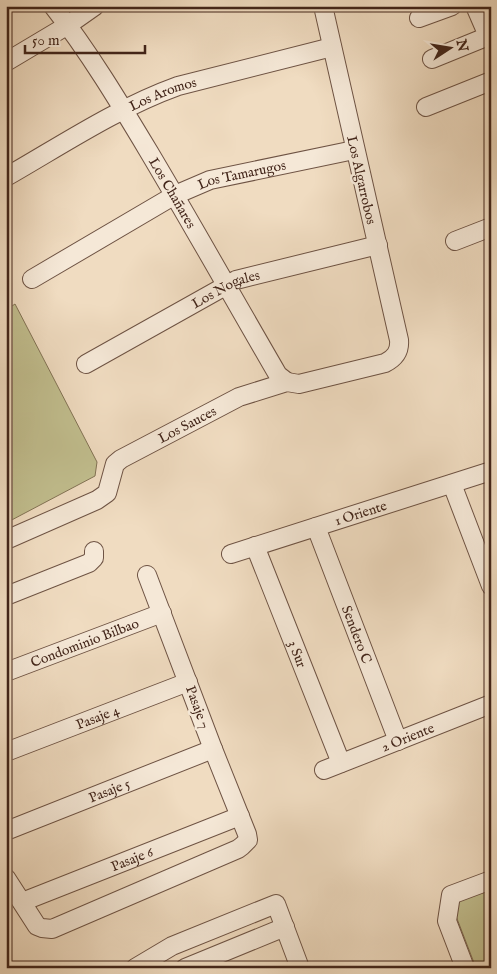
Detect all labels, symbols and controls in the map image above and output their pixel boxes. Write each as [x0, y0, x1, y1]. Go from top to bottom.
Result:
scale bar [25, 22, 145, 54]
north arrow [424, 22, 474, 72]
text: 50 m [32, 31, 60, 50]
text: N [451, 37, 472, 53]
street label: Los Aromos [126, 74, 199, 116]
street label: Los Algarrobos [342, 134, 380, 226]
street label: Los Chañares [144, 154, 200, 232]
street label: Los Tamarugos [195, 156, 288, 194]
street label: Los Nogales [189, 266, 262, 313]
street label: Los Sauces [155, 402, 220, 448]
street label: 1 Oriente [332, 497, 390, 530]
street label: Sendero C [337, 603, 375, 666]
street label: Condominio Bilbao [28, 614, 142, 672]
street label: 3 Sur [283, 638, 310, 670]
street label: Pasaje 7 [181, 683, 213, 731]
street label: Pasaje 4 [74, 701, 122, 734]
street label: 2 Oriente [379, 719, 438, 756]
street label: Pasaje 5 [86, 775, 133, 807]
street label: Pasaje 6 [108, 843, 157, 876]

